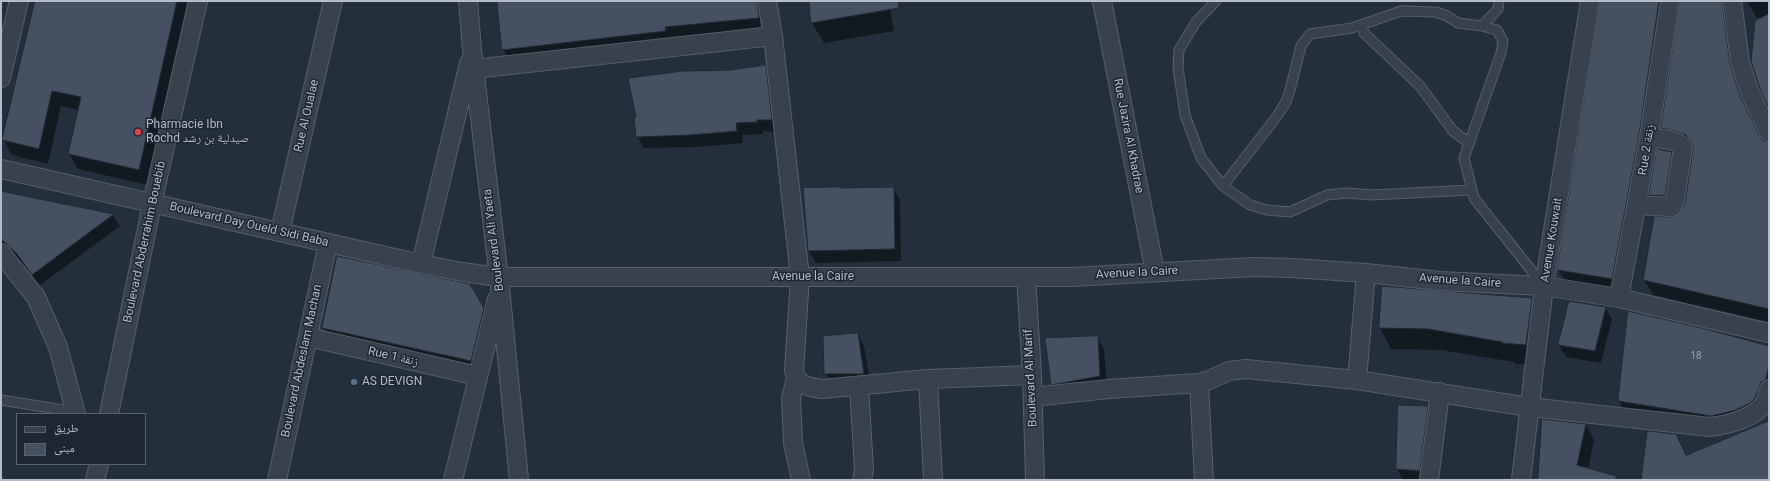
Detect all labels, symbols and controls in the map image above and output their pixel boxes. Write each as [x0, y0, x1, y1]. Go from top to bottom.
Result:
street label: Rue Jazira Al Khadrae [1110, 77, 1146, 195]
street label: Rue Al Oualae [292, 78, 322, 154]
place label: Pharmacie Ibn Rochd صيدلية بن رشد [146, 118, 249, 146]
street label: Rue 2 زنقة [1636, 124, 1658, 176]
marker: Pharmacie Ibn Rochd صيدلية بن رشد [133, 127, 143, 137]
street label: Boulevard Abderrahim Bouebib [121, 160, 169, 324]
street label: Boulevard Ali Yaeta [481, 188, 507, 292]
street label: Avenue Kouwait [1538, 197, 1566, 283]
street label: Boulevard Day Oueld Sidi Baba [168, 200, 330, 250]
street label: Avenue la Caire [1096, 264, 1178, 282]
street label: Avenue la Caire [772, 270, 854, 284]
street label: Avenue la Caire [1418, 271, 1502, 291]
street label: Boulevard Abdeslam Machan [279, 283, 325, 439]
street label: Boulevard Al Marif [1021, 329, 1041, 427]
street label: Rue 1 زنقة [366, 344, 420, 370]
house number: 18 [1690, 350, 1702, 362]
place label: AS DEVIGN [362, 375, 422, 389]
marker: AS DEVIGN [349, 377, 359, 387]
legend [16, 413, 146, 465]
text: طريق [54, 421, 79, 435]
text: مبنى [54, 441, 75, 455]

